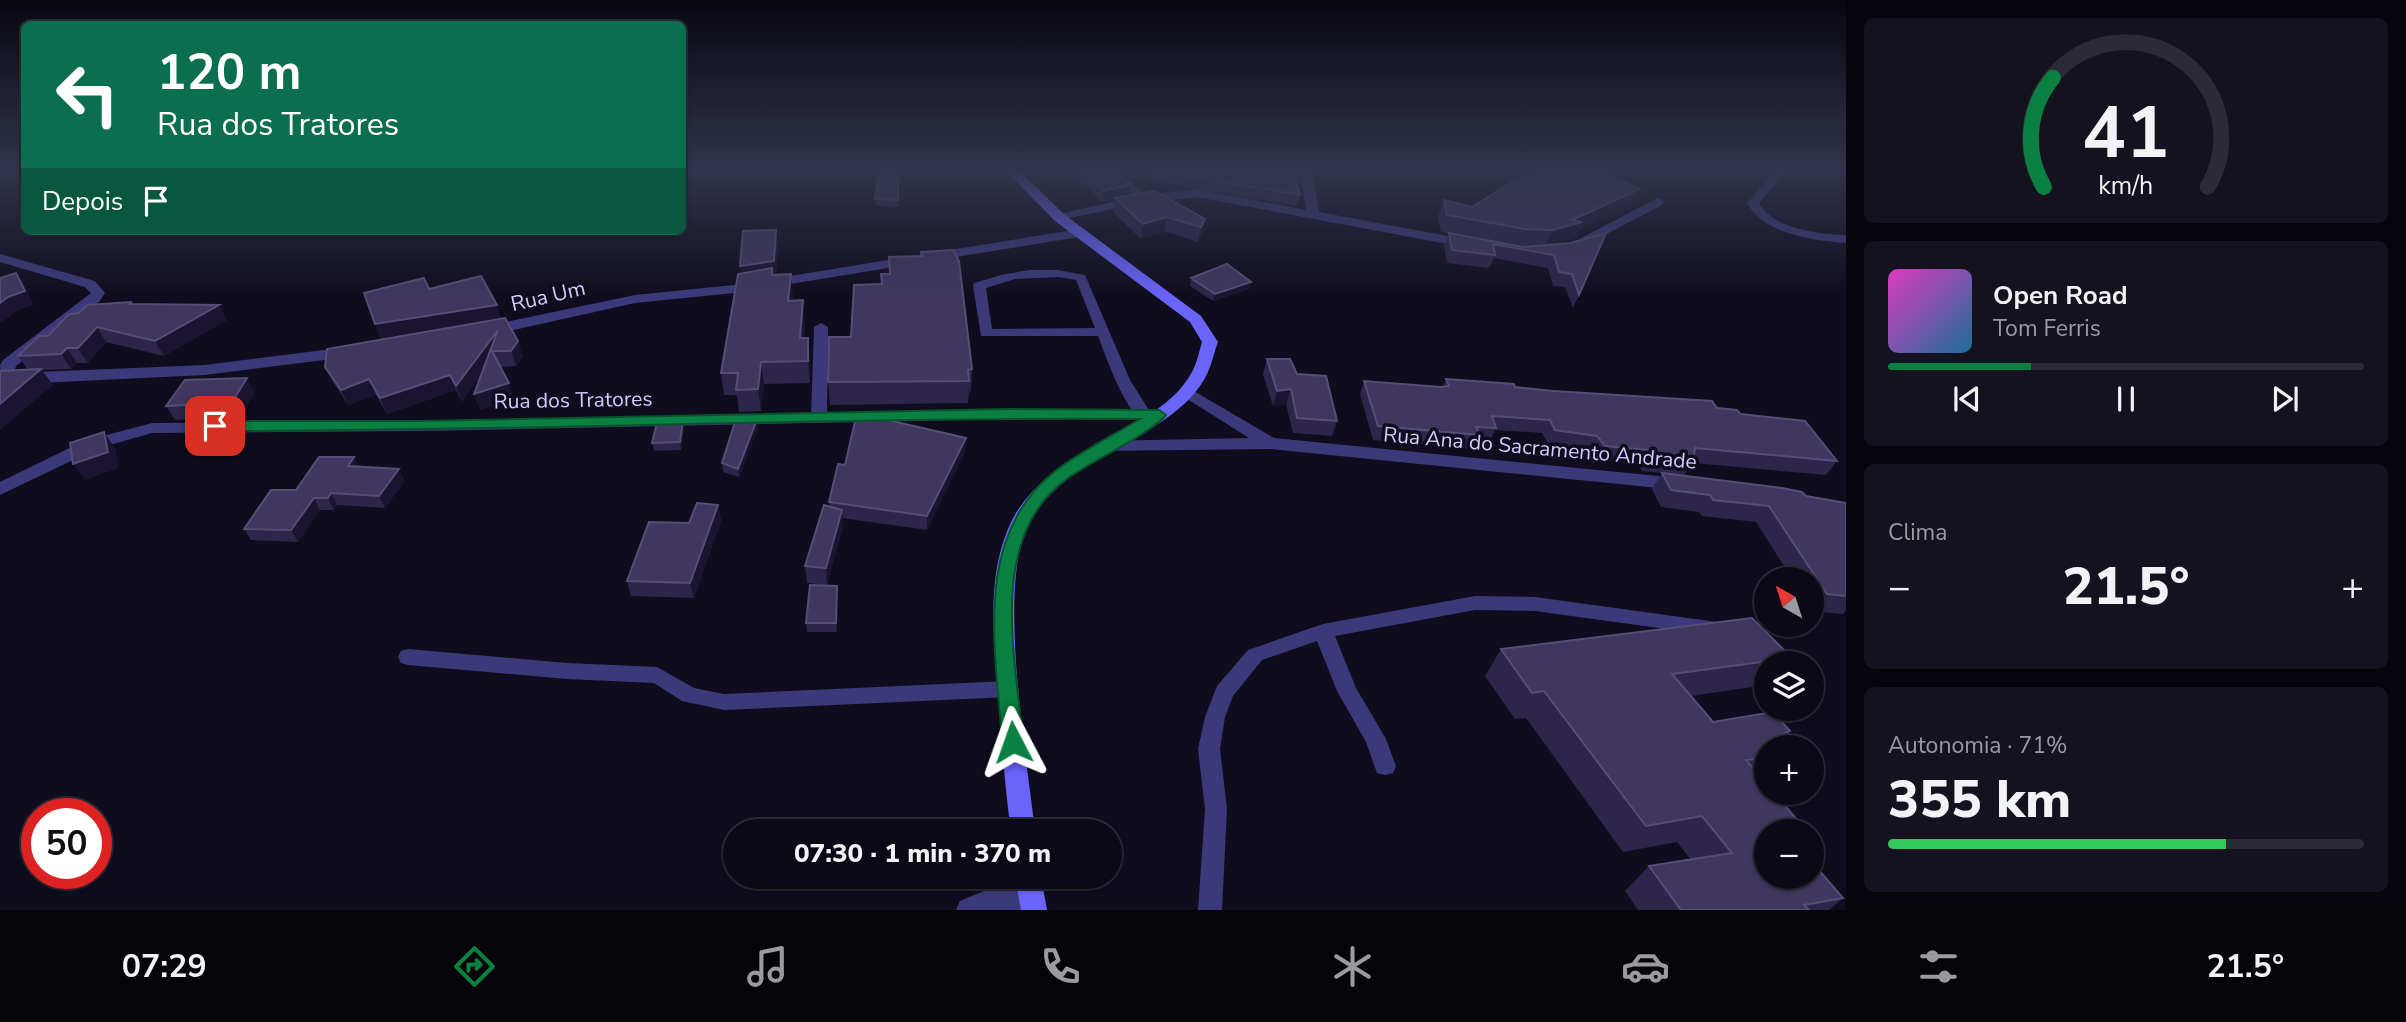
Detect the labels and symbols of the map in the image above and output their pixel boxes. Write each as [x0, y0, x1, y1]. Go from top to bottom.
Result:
street label: Rua Um [508, 274, 588, 318]
street label: Rua dos Tratores [493, 385, 653, 415]
pin [185, 396, 245, 456]
street label: Rua Ana do Sacramento Andrade [1382, 420, 1698, 476]
north arrow [1754, 567, 1824, 637]
position arrow [976, 705, 1050, 779]
speed limit sign: 50 [21, 798, 112, 889]

